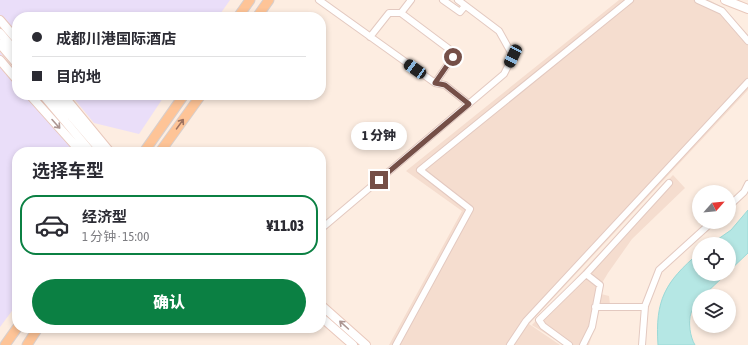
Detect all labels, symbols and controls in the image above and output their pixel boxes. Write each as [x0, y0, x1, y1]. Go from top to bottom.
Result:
text: 成都川港国际酒店 [56, 30, 176, 47]
car [502, 43, 524, 69]
route start [444, 48, 462, 66]
car [402, 57, 428, 81]
text: 目的地 [56, 68, 101, 85]
one-way arrow [51, 118, 60, 129]
one-way arrow [176, 118, 184, 129]
callout: 1 分钟 [351, 122, 407, 150]
text: 1 分钟 [362, 128, 396, 143]
text: 选择车型 [32, 160, 104, 181]
route end [370, 171, 388, 189]
north arrow [692, 185, 736, 229]
map controls [692, 185, 736, 333]
icon: car [34, 207, 70, 243]
text: 经济型 [82, 208, 127, 225]
text: ¥11.03 [266, 217, 304, 234]
text: 1 分钟 · 15:00 [82, 229, 149, 244]
button: locate [692, 237, 736, 281]
button: 确认 [32, 279, 306, 325]
button: layers [692, 289, 736, 333]
one-way arrow [339, 320, 349, 329]

